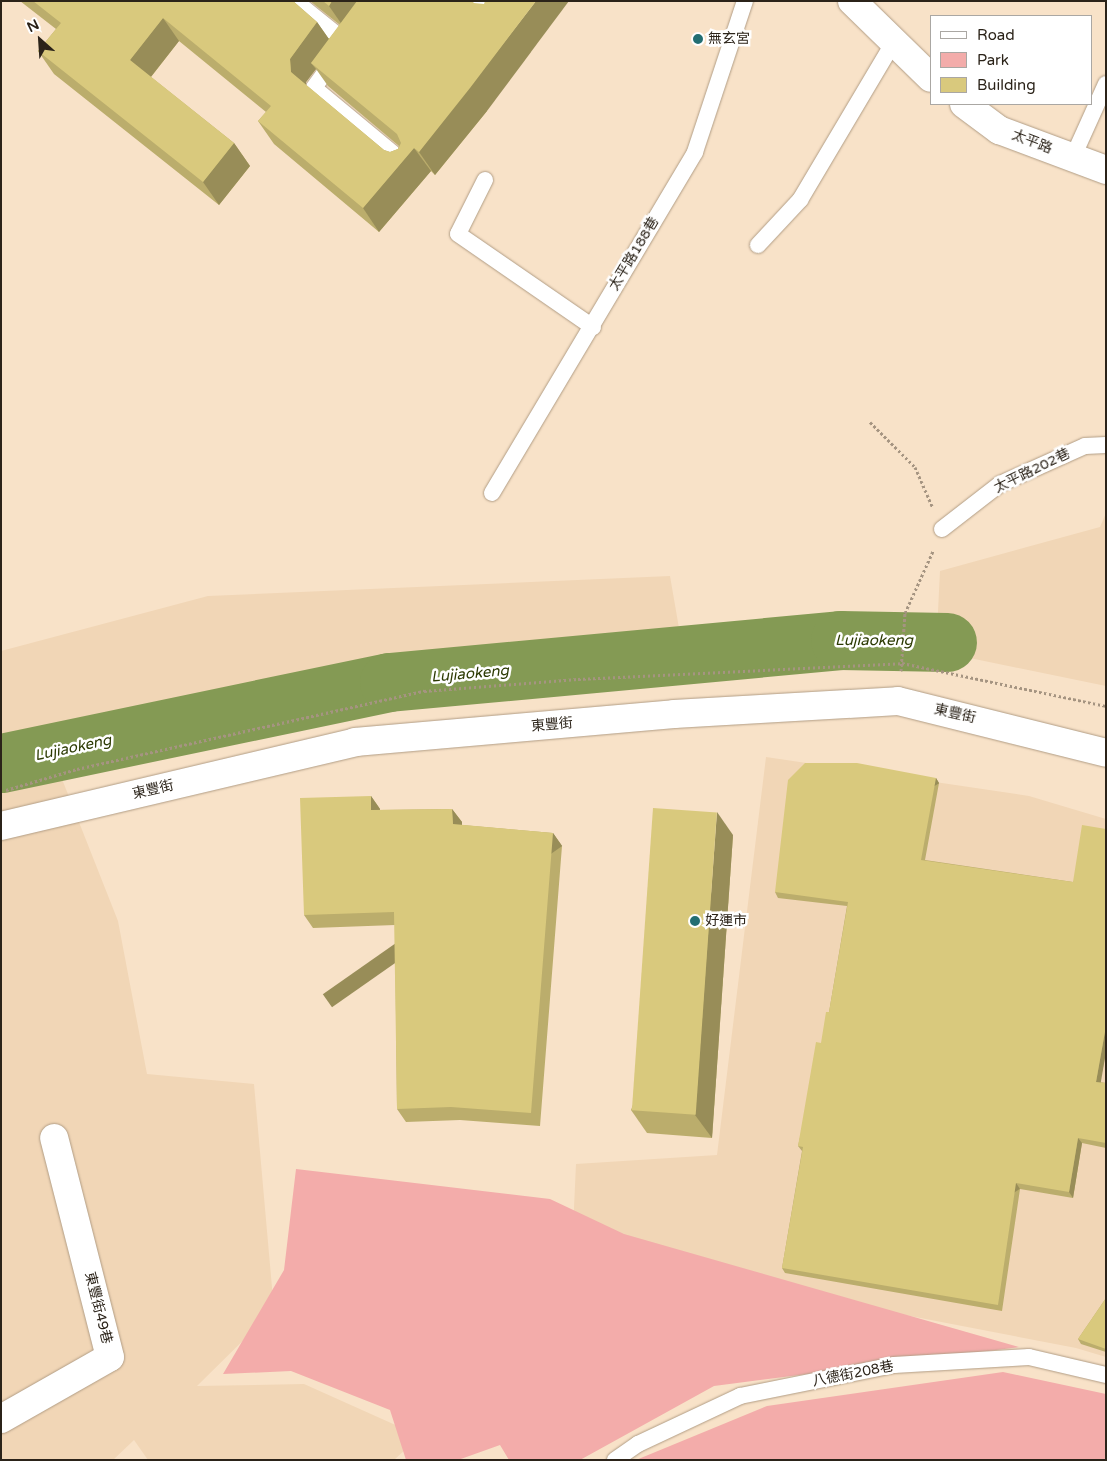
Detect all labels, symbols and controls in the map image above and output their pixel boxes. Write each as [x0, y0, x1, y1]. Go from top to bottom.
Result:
north arrow [15, 15, 65, 65]
legend [930, 15, 1092, 105]
text: N [24, 16, 42, 36]
text: Road [977, 26, 1015, 44]
place label: 無玄宮 [708, 31, 750, 47]
marker: 無玄宮 [692, 33, 704, 45]
text: Park [977, 51, 1009, 69]
text: Building [977, 76, 1036, 94]
street label: 太平路 [1009, 127, 1055, 157]
street label: 太平路188巷 [606, 214, 662, 294]
street label: 太平路202巷 [991, 445, 1073, 497]
water label: Lujiaokeng [835, 632, 913, 650]
water label: Lujiaokeng [430, 662, 510, 686]
street label: 東豐街 [933, 701, 977, 727]
street label: 東豐街 [530, 715, 574, 735]
water label: Lujiaokeng [33, 731, 113, 765]
street label: 東豐街 [131, 777, 175, 803]
place label: 好運市 [705, 913, 747, 929]
marker: 好運市 [689, 915, 701, 927]
street label: 東豐街49巷 [81, 1270, 115, 1346]
street label: 八德街208巷 [811, 1358, 895, 1390]

